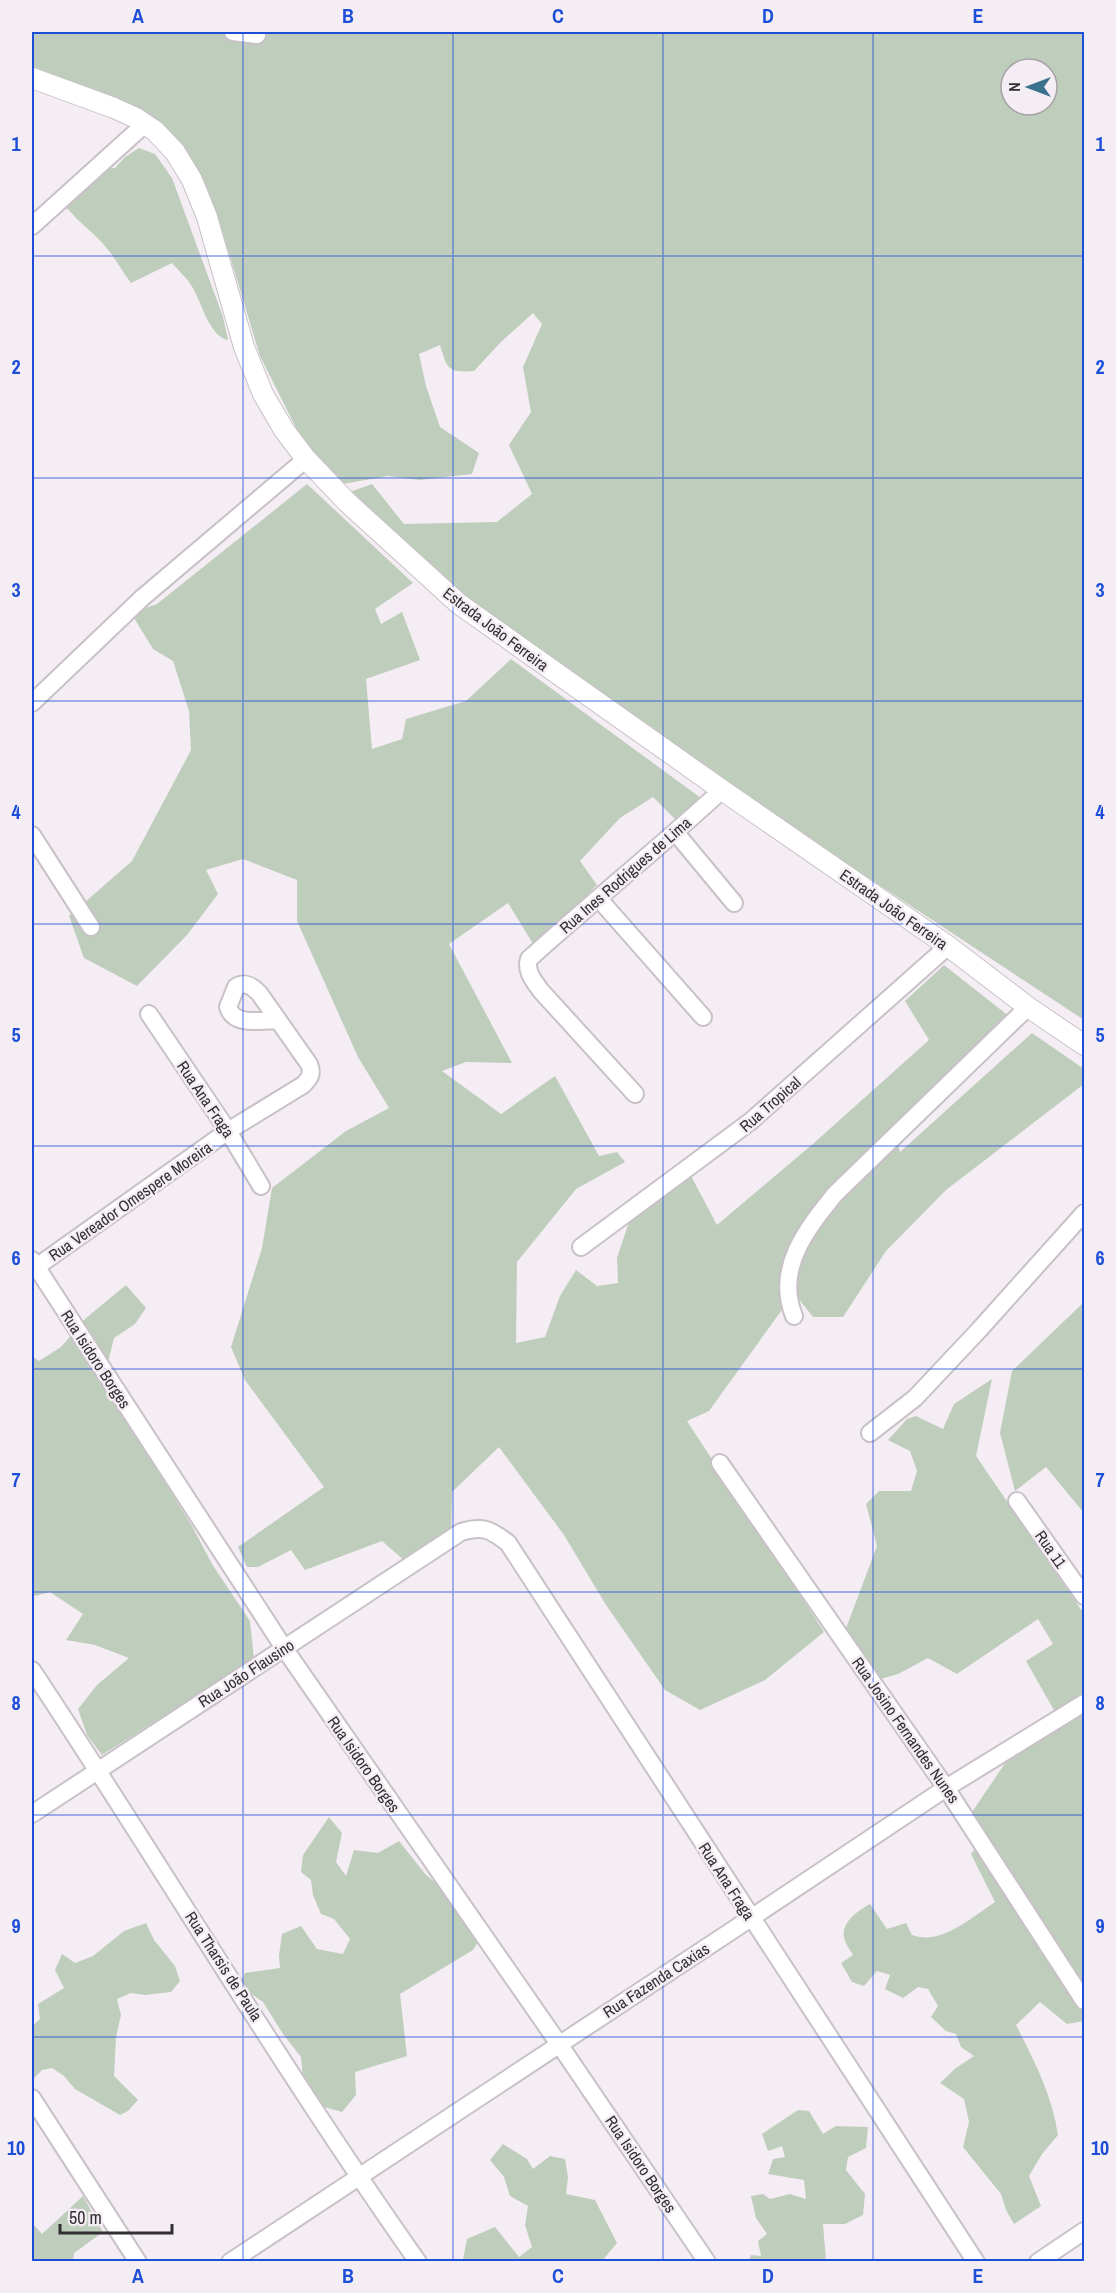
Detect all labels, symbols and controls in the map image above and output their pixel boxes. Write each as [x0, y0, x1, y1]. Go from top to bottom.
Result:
text: A [132, 2, 144, 29]
text: B [342, 2, 354, 29]
text: C [552, 2, 564, 29]
text: D [762, 2, 774, 29]
text: E [973, 2, 984, 29]
north arrow [999, 57, 1059, 117]
text: N [1003, 82, 1025, 92]
text: 1 [11, 130, 21, 157]
text: 1 [1095, 130, 1105, 157]
text: 2 [11, 353, 21, 380]
text: 2 [1095, 353, 1105, 380]
text: 3 [11, 576, 21, 603]
text: 3 [1095, 576, 1105, 603]
street label: Estrada João Ferreira [439, 582, 554, 676]
text: 4 [11, 798, 21, 825]
text: 4 [1095, 798, 1105, 825]
street label: Rua Ines Rodrigues de Lima [554, 811, 696, 938]
street label: Estrada João Ferreira [836, 864, 953, 955]
text: 5 [11, 1021, 21, 1048]
text: 5 [1095, 1021, 1105, 1048]
street label: Rua Ana Fraga [172, 1056, 240, 1142]
street label: Rua Tropical [735, 1071, 805, 1137]
street label: Rua Vereador Omespere Moreira [44, 1136, 217, 1266]
text: 6 [11, 1244, 21, 1271]
text: 6 [1095, 1244, 1105, 1271]
street label: Rua Isidoro Borges [56, 1306, 136, 1412]
text: 7 [11, 1466, 21, 1493]
text: 7 [1095, 1466, 1105, 1493]
street label: Rua 11 [1030, 1526, 1072, 1573]
street label: Rua João Flausino [194, 1634, 298, 1712]
street label: Rua Josino Fernandes Nunes [847, 1653, 965, 1807]
text: 8 [11, 1689, 21, 1716]
text: 8 [1095, 1689, 1105, 1716]
street label: Rua Isidoro Borges [323, 1711, 405, 1817]
street label: Rua Ana Fraga [694, 1838, 761, 1925]
street label: Rua Tharsis de Paula [180, 1907, 268, 2026]
text: 9 [11, 1912, 21, 1939]
text: 9 [1095, 1912, 1105, 1939]
street label: Rua Fazenda Caxias [599, 1937, 713, 2023]
street label: Rua Isidoro Borges [600, 2111, 682, 2217]
text: 10 [7, 2134, 25, 2161]
text: 10 [1091, 2134, 1109, 2161]
scale bar [60, 2197, 172, 2235]
text: 50 m [69, 2205, 102, 2230]
text: A [132, 2262, 144, 2289]
text: B [342, 2262, 354, 2289]
text: C [552, 2262, 564, 2289]
text: D [762, 2262, 774, 2289]
text: E [973, 2262, 984, 2289]

